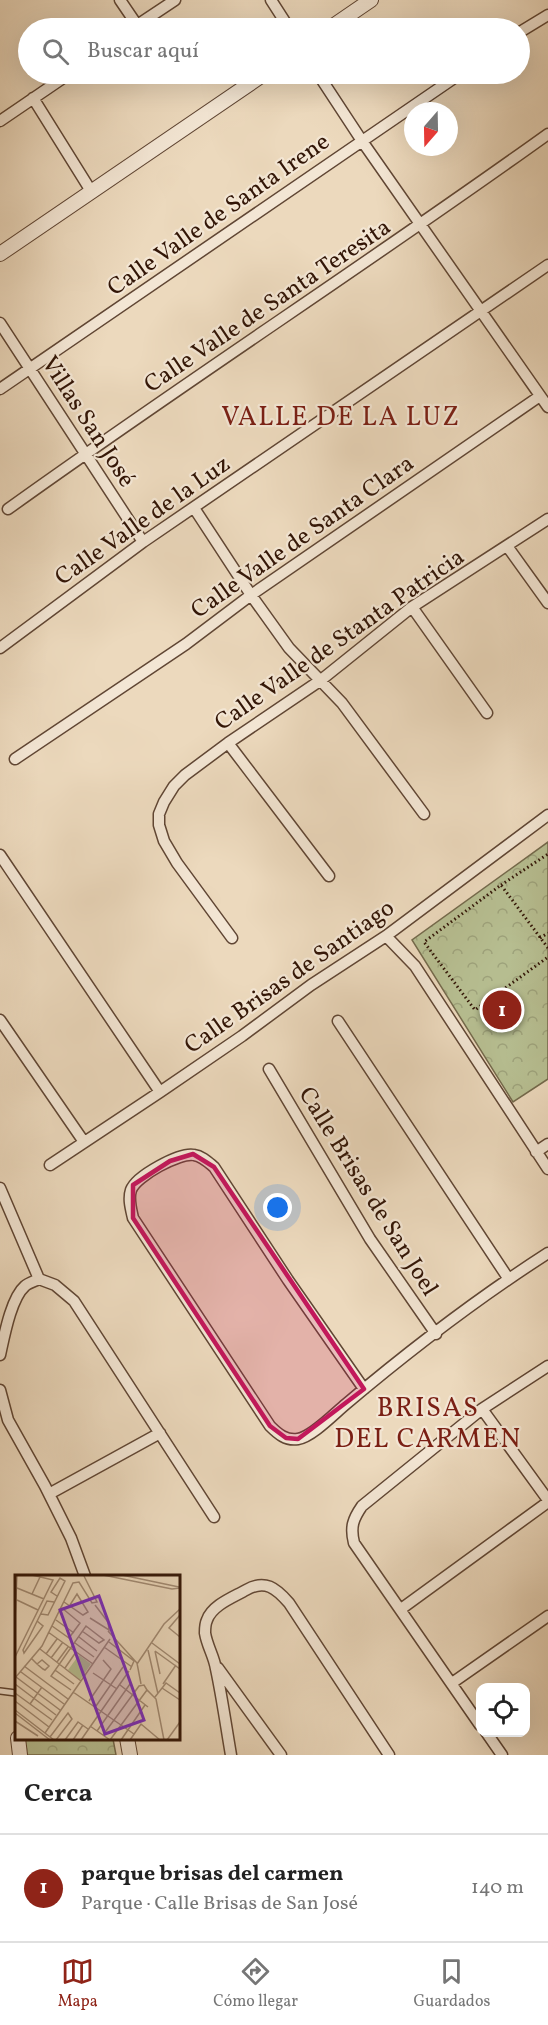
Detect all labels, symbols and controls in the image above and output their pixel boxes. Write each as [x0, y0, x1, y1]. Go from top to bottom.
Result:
search box [18, 18, 530, 84]
icon: search [39, 35, 72, 68]
text: Buscar aquí [87, 36, 199, 67]
north arrow [404, 102, 458, 156]
street label: Calle Valle de Santa Irene [101, 126, 337, 305]
street label: Calle Valle de Santa Teresita [138, 211, 398, 402]
street label: Villas San José [32, 350, 143, 494]
district label: VALLE DE LA LUZ [221, 399, 461, 437]
street label: Calle Valle de la Luz [49, 448, 238, 595]
street label: Calle Valle de Santa Clara [185, 448, 422, 628]
street label: Calle Valle de Stanta Patricia [208, 541, 472, 740]
street label: Calle Brisas de Santiago [178, 892, 402, 1063]
pin: 1 [482, 988, 522, 1032]
street label: Calle Brisas de San Joel [289, 1081, 446, 1303]
your location [263, 1193, 292, 1222]
district label: BRISAS DEL CARMEN [334, 1390, 522, 1459]
inset map [15, 1575, 180, 1740]
map controls [476, 1683, 530, 1737]
button: locate [476, 1683, 530, 1737]
text: Cerca [24, 1776, 93, 1812]
text: parque brisas del carmen [81, 1859, 344, 1890]
text: 1 [39, 1874, 48, 1902]
text: 140 m [471, 1874, 524, 1902]
text: Parque · Calle Brisas de San José [81, 1890, 358, 1918]
tab: Mapa [58, 1955, 98, 2013]
tab: Cómo llegar [213, 1955, 298, 2013]
tab: Guardados [413, 1955, 490, 2013]

